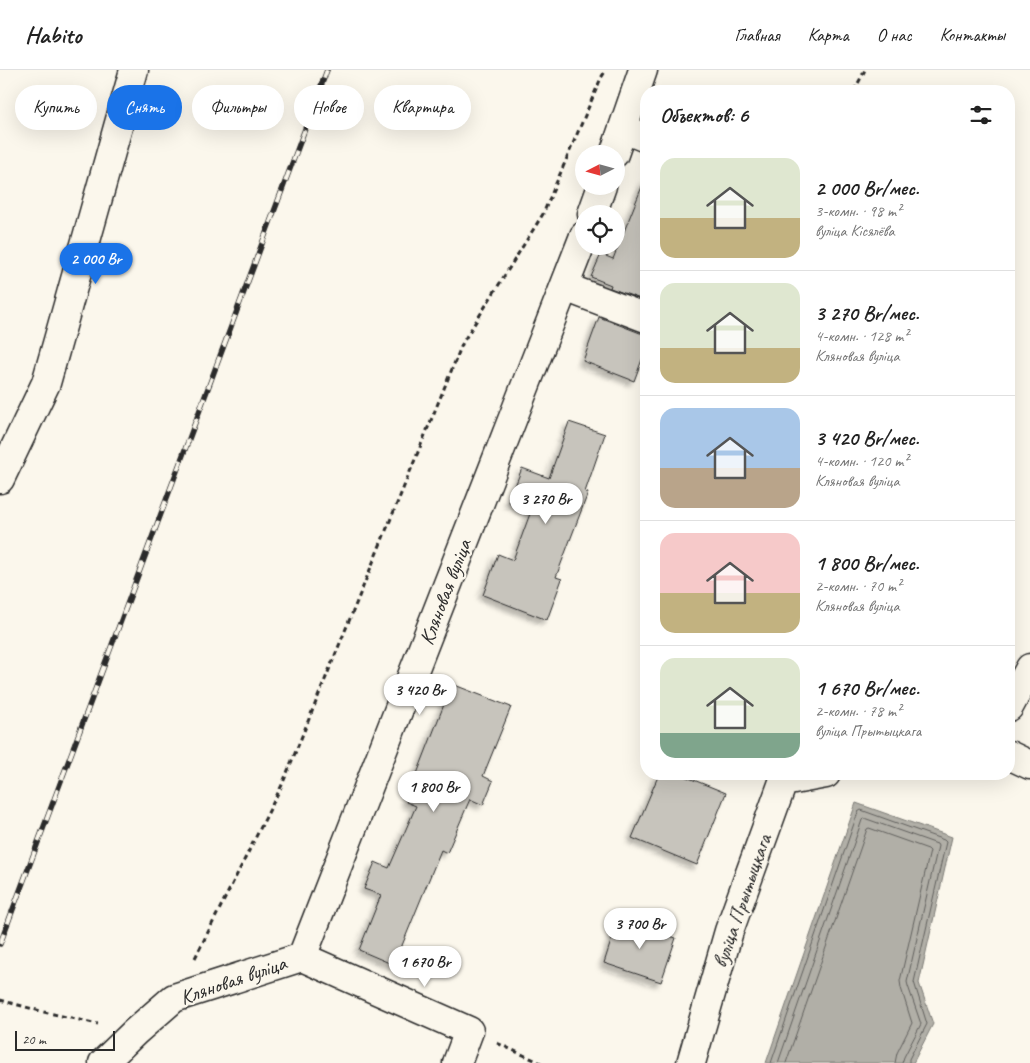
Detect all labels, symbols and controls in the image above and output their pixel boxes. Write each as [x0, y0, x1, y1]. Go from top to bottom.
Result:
text: Habito [25, 20, 81, 50]
text: Главная [735, 24, 780, 46]
text: Карта [808, 24, 849, 46]
text: О нас [877, 24, 912, 46]
text: Контакты [940, 24, 1005, 46]
chip: Купить [15, 85, 97, 130]
chip: Снять [107, 85, 182, 130]
chip: Фильтры [192, 85, 284, 130]
chip: Новое [294, 85, 364, 130]
chip: Квартира [374, 85, 471, 130]
icon: filters [967, 101, 995, 129]
text: Объектов: 6 [660, 102, 748, 128]
north arrow [575, 145, 625, 195]
map controls [575, 145, 625, 255]
text: 2 000 Br/мес. [815, 175, 919, 201]
icon: home [700, 178, 760, 238]
text: 3-комн. · 98 m² [815, 201, 901, 221]
button: locate [575, 205, 625, 255]
text: вуліца Кісялёва [815, 221, 895, 241]
pin: 2 000 Br [44, 242, 148, 285]
text: 2 000 Br [71, 249, 121, 269]
text: 3 270 Br/мес. [815, 300, 919, 326]
icon: home [700, 303, 760, 363]
text: 4-комн. · 128 m² [815, 326, 908, 346]
text: Кляновая вуліца [815, 346, 899, 366]
text: 3 420 Br/мес. [815, 425, 919, 451]
icon: home [700, 428, 760, 488]
text: 4-комн. · 120 m² [815, 451, 908, 471]
text: Кляновая вуліца [815, 471, 899, 491]
pin: 3 270 Br [494, 482, 598, 525]
text: 3 270 Br [521, 489, 571, 509]
street label: Кляновая вуліца [413, 534, 478, 648]
text: 1 800 Br/мес. [815, 550, 919, 576]
icon: home [700, 553, 760, 613]
text: 2-комн. · 70 m² [815, 576, 901, 596]
text: Кляновая вуліца [815, 596, 899, 616]
pin: 3 420 Br [368, 674, 472, 716]
text: 1 670 Br/мес. [815, 675, 919, 701]
icon: home [700, 678, 760, 738]
text: 3 420 Br [395, 680, 445, 700]
text: 2-комн. · 78 m² [815, 701, 901, 721]
text: вуліца Прытыцкага [815, 721, 921, 741]
pin: 1 800 Br [382, 770, 486, 813]
text: 1 800 Br [409, 777, 459, 797]
street label: вуліца Прытыцкага [707, 829, 777, 971]
pin: 3 700 Br [588, 908, 692, 950]
text: 3 700 Br [615, 914, 665, 934]
pin: 1 670 Br [373, 946, 477, 988]
street label: Кляновая вуліца [176, 949, 291, 1010]
text: 1 670 Br [400, 952, 450, 972]
scale bar [15, 1028, 115, 1051]
text: 20 m [22, 1031, 46, 1048]

